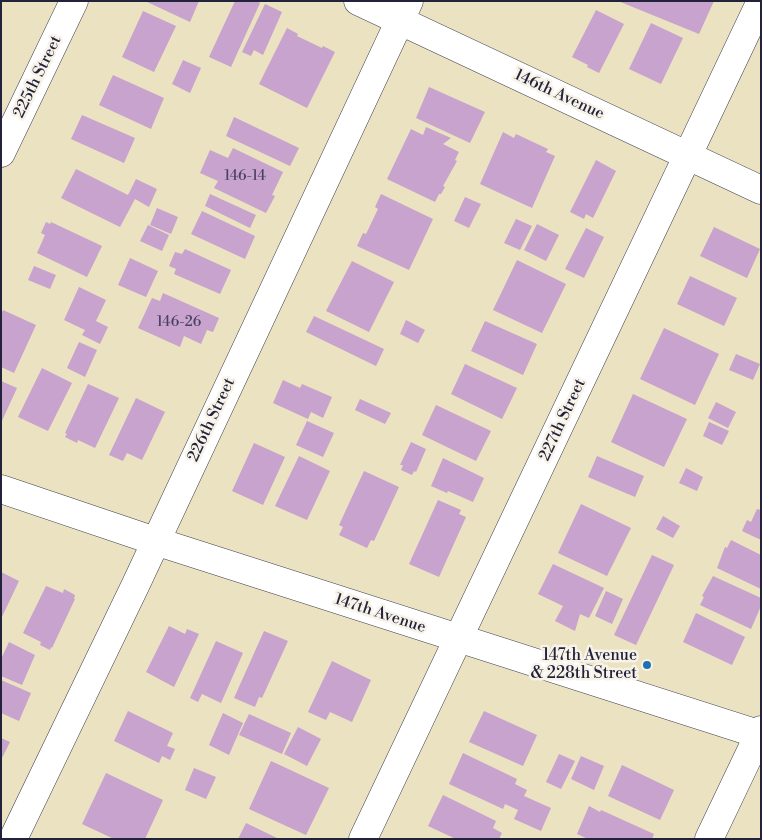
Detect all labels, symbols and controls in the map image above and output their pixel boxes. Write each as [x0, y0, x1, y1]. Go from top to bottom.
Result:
street label: 225th Street [10, 33, 66, 121]
street label: 146th Avenue [511, 66, 607, 124]
house number: 146-14 [224, 169, 266, 185]
house number: 146-26 [157, 315, 201, 331]
street label: 226th Street [184, 375, 240, 465]
street label: 227th Street [536, 376, 590, 464]
street label: 147th Avenue [332, 590, 428, 638]
place label: 147th Avenue & 228th Street [531, 646, 637, 684]
marker: 147th Avenue & 228th Street [641, 659, 653, 671]

